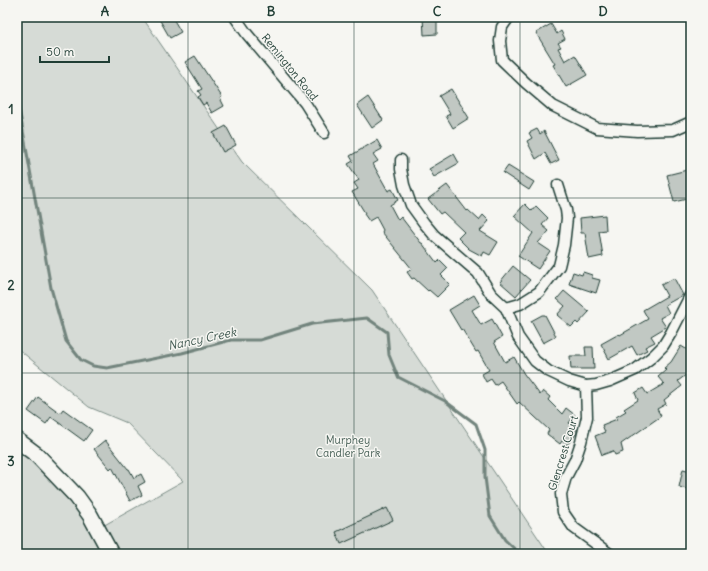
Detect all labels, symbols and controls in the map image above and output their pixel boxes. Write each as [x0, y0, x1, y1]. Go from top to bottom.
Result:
text: A [101, 3, 110, 20]
text: B [267, 3, 276, 20]
text: C [433, 3, 442, 20]
text: D [598, 3, 608, 20]
street label: Remington Road [259, 31, 322, 104]
scale bar [40, 38, 109, 64]
text: 50 m [46, 44, 75, 59]
text: 1 [8, 101, 14, 118]
text: 2 [7, 277, 15, 294]
water label: Nancy Creek [166, 324, 238, 353]
street label: Glencrest Court [545, 414, 581, 492]
park label: Murphey Candler Park [316, 433, 381, 460]
text: 3 [7, 453, 15, 470]

